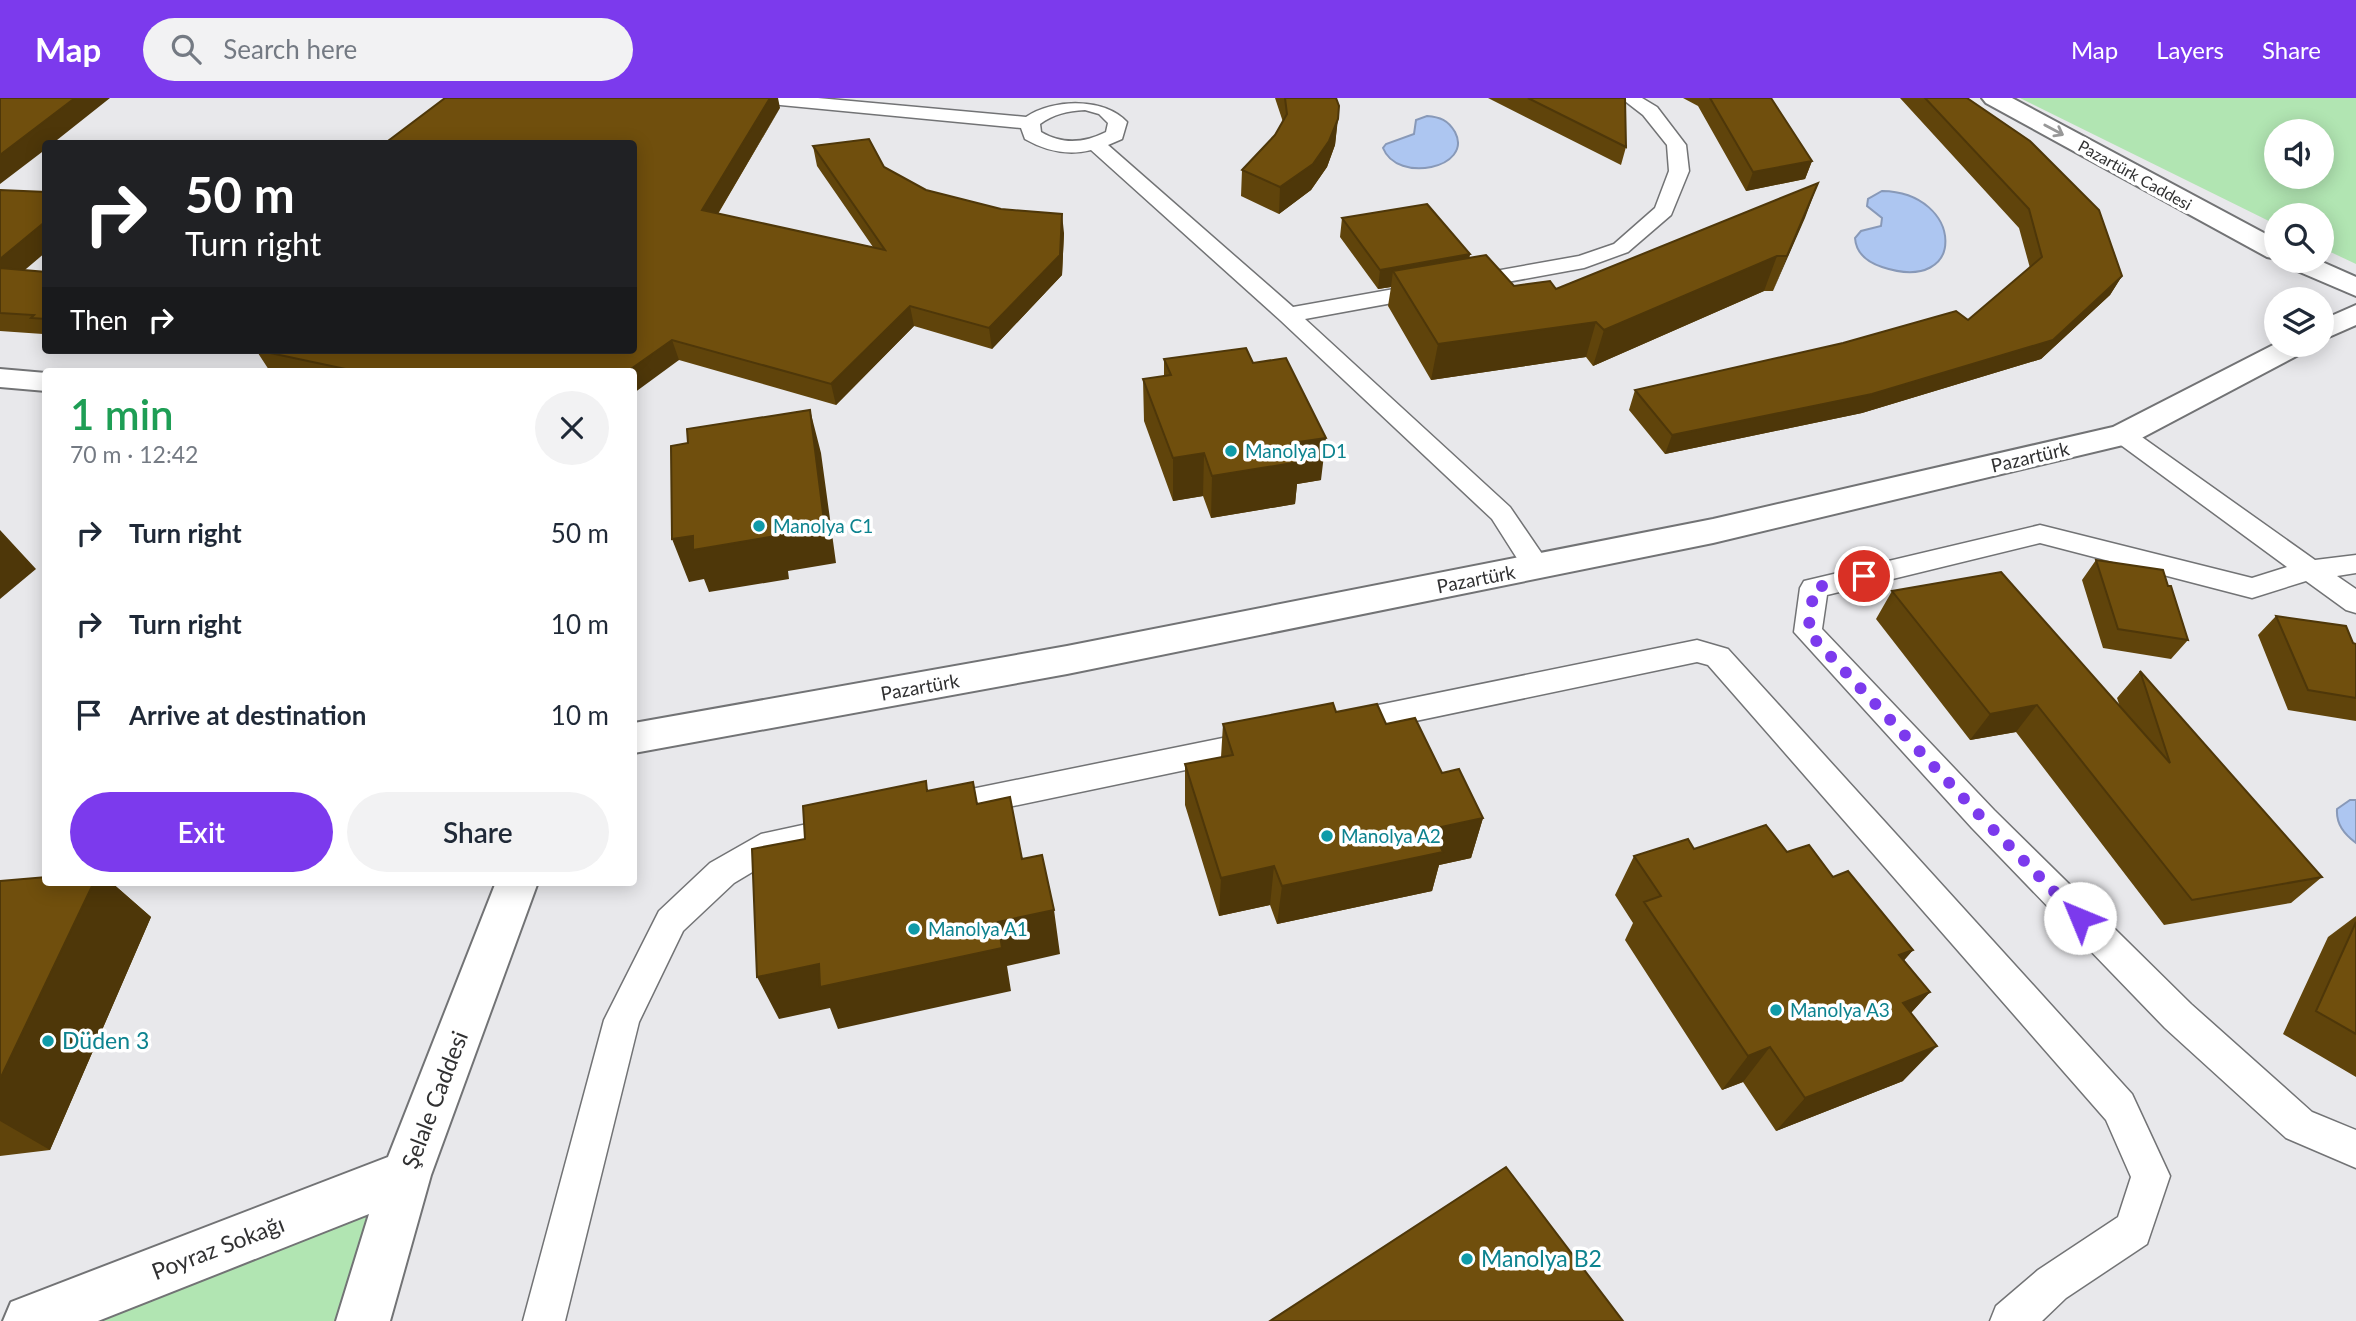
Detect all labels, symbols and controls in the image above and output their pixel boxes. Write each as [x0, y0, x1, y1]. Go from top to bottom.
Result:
search box [143, 18, 633, 81]
text: Map [35, 29, 101, 69]
icon: search [167, 30, 205, 68]
text: Search here [223, 33, 357, 65]
text: Map [2071, 35, 2118, 64]
text: Layers [2156, 35, 2224, 64]
text: Share [2262, 35, 2321, 64]
map controls [2264, 119, 2334, 357]
button: sound [2264, 119, 2334, 189]
one-way arrow [2043, 124, 2063, 138]
street label: Pazartürk Caddesi [2075, 136, 2195, 214]
text: 50 m [185, 165, 295, 223]
icon: right [70, 168, 161, 259]
button: search [2264, 203, 2334, 273]
text: Turn right [185, 224, 321, 263]
button: layers [2264, 287, 2334, 357]
icon: right [142, 301, 180, 339]
text: Then [70, 304, 128, 336]
text: 1 min [70, 389, 174, 439]
button: close [535, 391, 609, 465]
street label: Pazartürk [1989, 436, 2072, 477]
place label: Manolya D1 [1245, 439, 1347, 462]
text: 70 m · 12:42 [70, 440, 198, 468]
marker: Manolya D1 [1223, 443, 1239, 459]
icon: right [70, 514, 108, 552]
place label: Manolya C1 [773, 514, 873, 537]
text: Turn right [129, 517, 242, 549]
text: 50 m [551, 517, 609, 549]
marker: Manolya C1 [751, 518, 767, 534]
pin [1834, 546, 1894, 606]
icon: arrive [1845, 557, 1883, 595]
street label: Pazartürk [1435, 560, 1517, 597]
icon: right [70, 605, 108, 643]
text: Turn right [129, 608, 242, 640]
text: 10 m [551, 608, 609, 640]
street label: Pazartürk [879, 668, 961, 705]
icon: arrive [70, 696, 108, 734]
text: Arrive at destination [129, 699, 366, 731]
text: 10 m [551, 699, 609, 731]
button: Exit [70, 792, 333, 872]
button: Share [347, 792, 609, 872]
place label: Manolya A2 [1341, 824, 1441, 847]
marker: Manolya A2 [1319, 828, 1335, 844]
position arrow [2043, 881, 2117, 955]
place label: Manolya A1 [928, 917, 1028, 940]
marker: Manolya A1 [906, 921, 922, 937]
place label: Manolya A3 [1790, 998, 1890, 1021]
marker: Manolya A3 [1768, 1002, 1784, 1018]
place label: Düden 3 [62, 1026, 149, 1054]
street label: Şelale Caddesi [395, 1027, 473, 1172]
marker: Düden 3 [40, 1033, 56, 1049]
street label: Poyraz Sokağı [147, 1209, 288, 1285]
place label: Manolya B2 [1481, 1244, 1602, 1272]
marker: Manolya B2 [1459, 1251, 1475, 1267]

